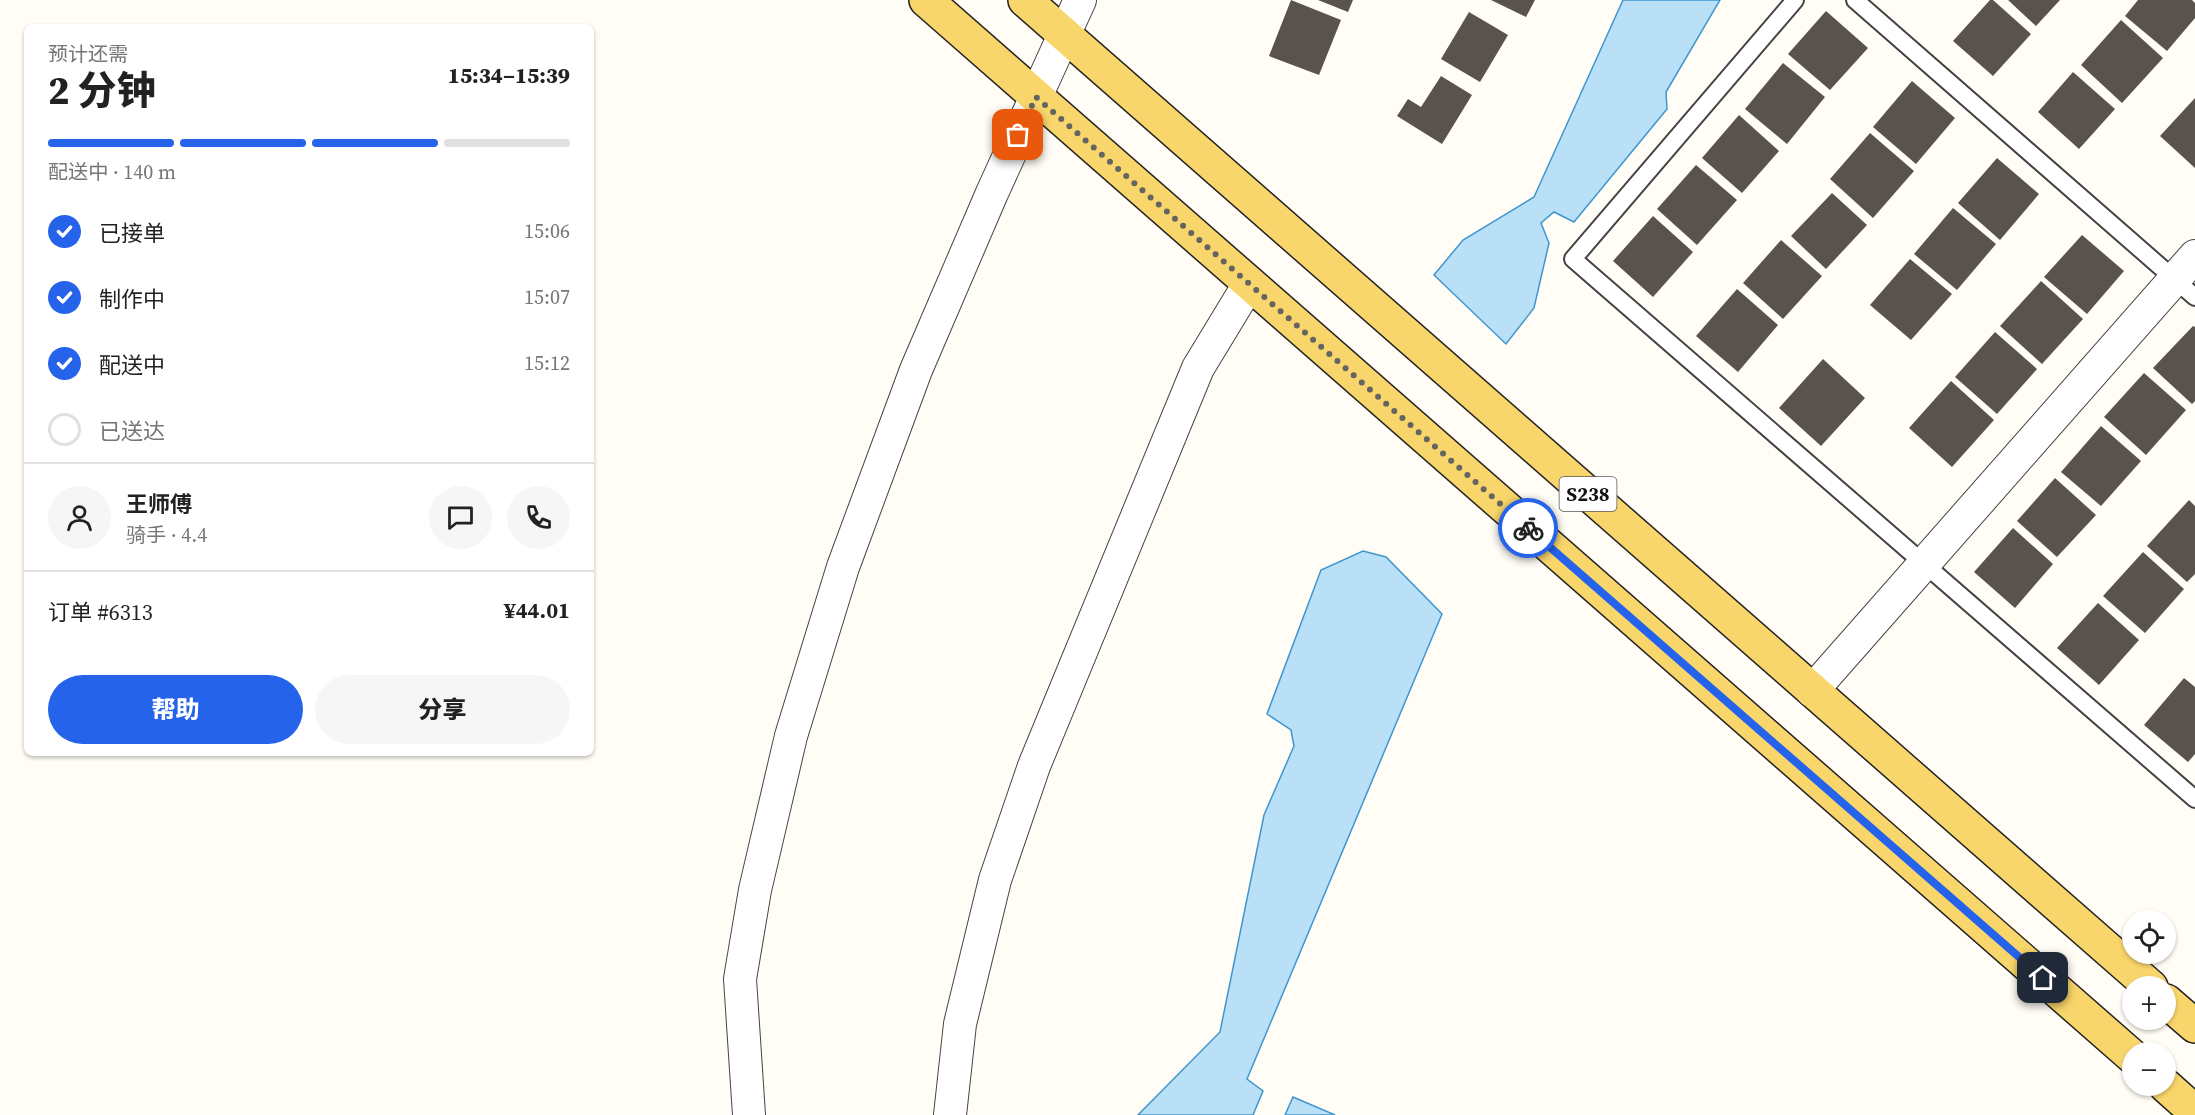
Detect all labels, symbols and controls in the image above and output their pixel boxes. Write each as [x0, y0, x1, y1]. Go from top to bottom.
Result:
text: 预计还需 [48, 40, 128, 68]
text: 15:34–15:39 [448, 60, 570, 90]
text: 2 分钟 [48, 64, 156, 117]
pin [992, 109, 1043, 160]
icon: bag [1001, 118, 1034, 151]
text: 配送中 · 140 m [48, 158, 176, 186]
icon: check [48, 215, 81, 248]
text: 15:06 [524, 217, 570, 245]
text: 已接单 [99, 218, 165, 248]
icon: check [48, 281, 81, 314]
text: 15:07 [524, 283, 570, 311]
text: 制作中 [99, 284, 165, 314]
icon: check [48, 347, 81, 380]
text: 15:12 [524, 349, 570, 377]
text: 配送中 [99, 350, 165, 380]
text: 已送达 [99, 416, 165, 446]
road number: S238 [1560, 477, 1616, 511]
button: person [48, 486, 111, 549]
button: chat [429, 486, 492, 549]
button: phone [507, 486, 570, 549]
text: 王师傅 [126, 489, 192, 519]
courier [1498, 498, 1558, 558]
icon: bike [1512, 512, 1545, 545]
text: 骑手 · 4.4 [126, 521, 207, 549]
text: ¥44.01 [504, 595, 570, 625]
text: 订单 #6313 [48, 597, 153, 627]
button: 帮助 [48, 675, 303, 744]
button: 分享 [315, 675, 570, 744]
map controls [2122, 910, 2176, 1096]
button: locate [2122, 910, 2176, 964]
pin [2017, 952, 2068, 1003]
icon: home [2026, 961, 2059, 994]
button: + [2122, 976, 2176, 1030]
button: − [2122, 1042, 2176, 1096]

